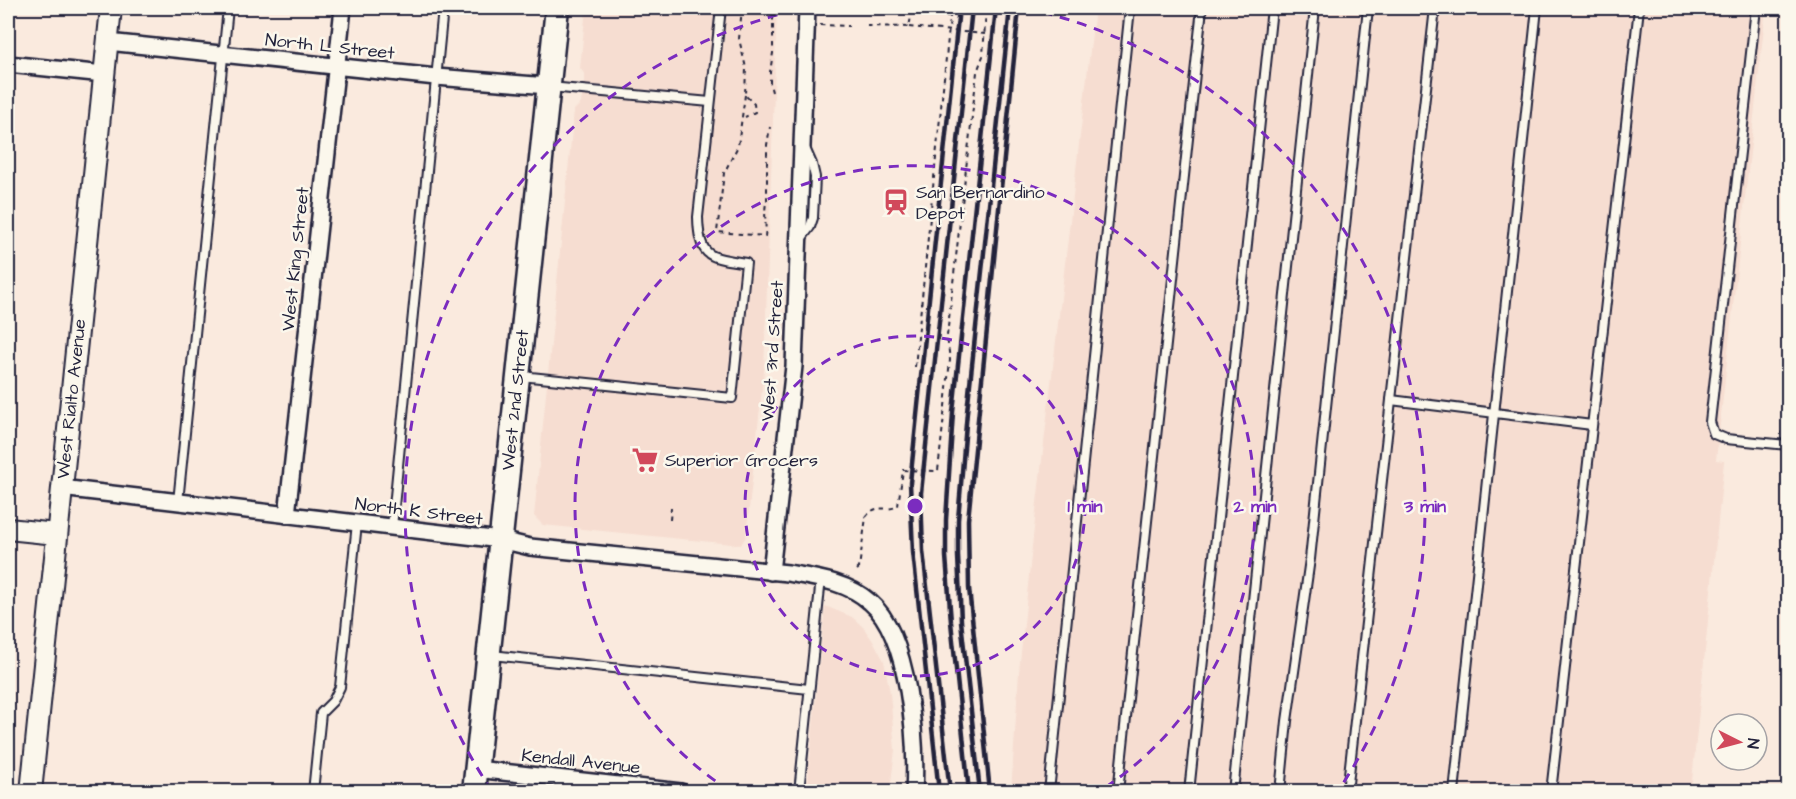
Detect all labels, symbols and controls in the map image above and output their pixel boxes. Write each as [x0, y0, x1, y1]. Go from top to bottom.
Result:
street label: North L Street [264, 27, 397, 66]
place label: San Bernardino Depot [916, 180, 1045, 226]
street label: West King Street [275, 185, 317, 332]
station icon: San Bernardino Depot [881, 187, 911, 217]
street label: West 3rd Street [755, 279, 790, 422]
street label: West Rialto Avenue [51, 318, 92, 480]
street label: West 2nd Street [496, 328, 535, 472]
supermarket icon: Superior Grocers [630, 445, 660, 475]
place label: Superior Grocers [665, 448, 818, 473]
street label: North K Street [354, 491, 485, 532]
text: 1 min [1067, 494, 1103, 519]
text: 2 min [1232, 494, 1277, 519]
text: 3 min [1403, 494, 1446, 519]
centre of rings [905, 496, 925, 516]
north arrow [1709, 712, 1769, 772]
text: N [1741, 737, 1764, 750]
street label: Kendall Avenue [520, 743, 642, 780]

